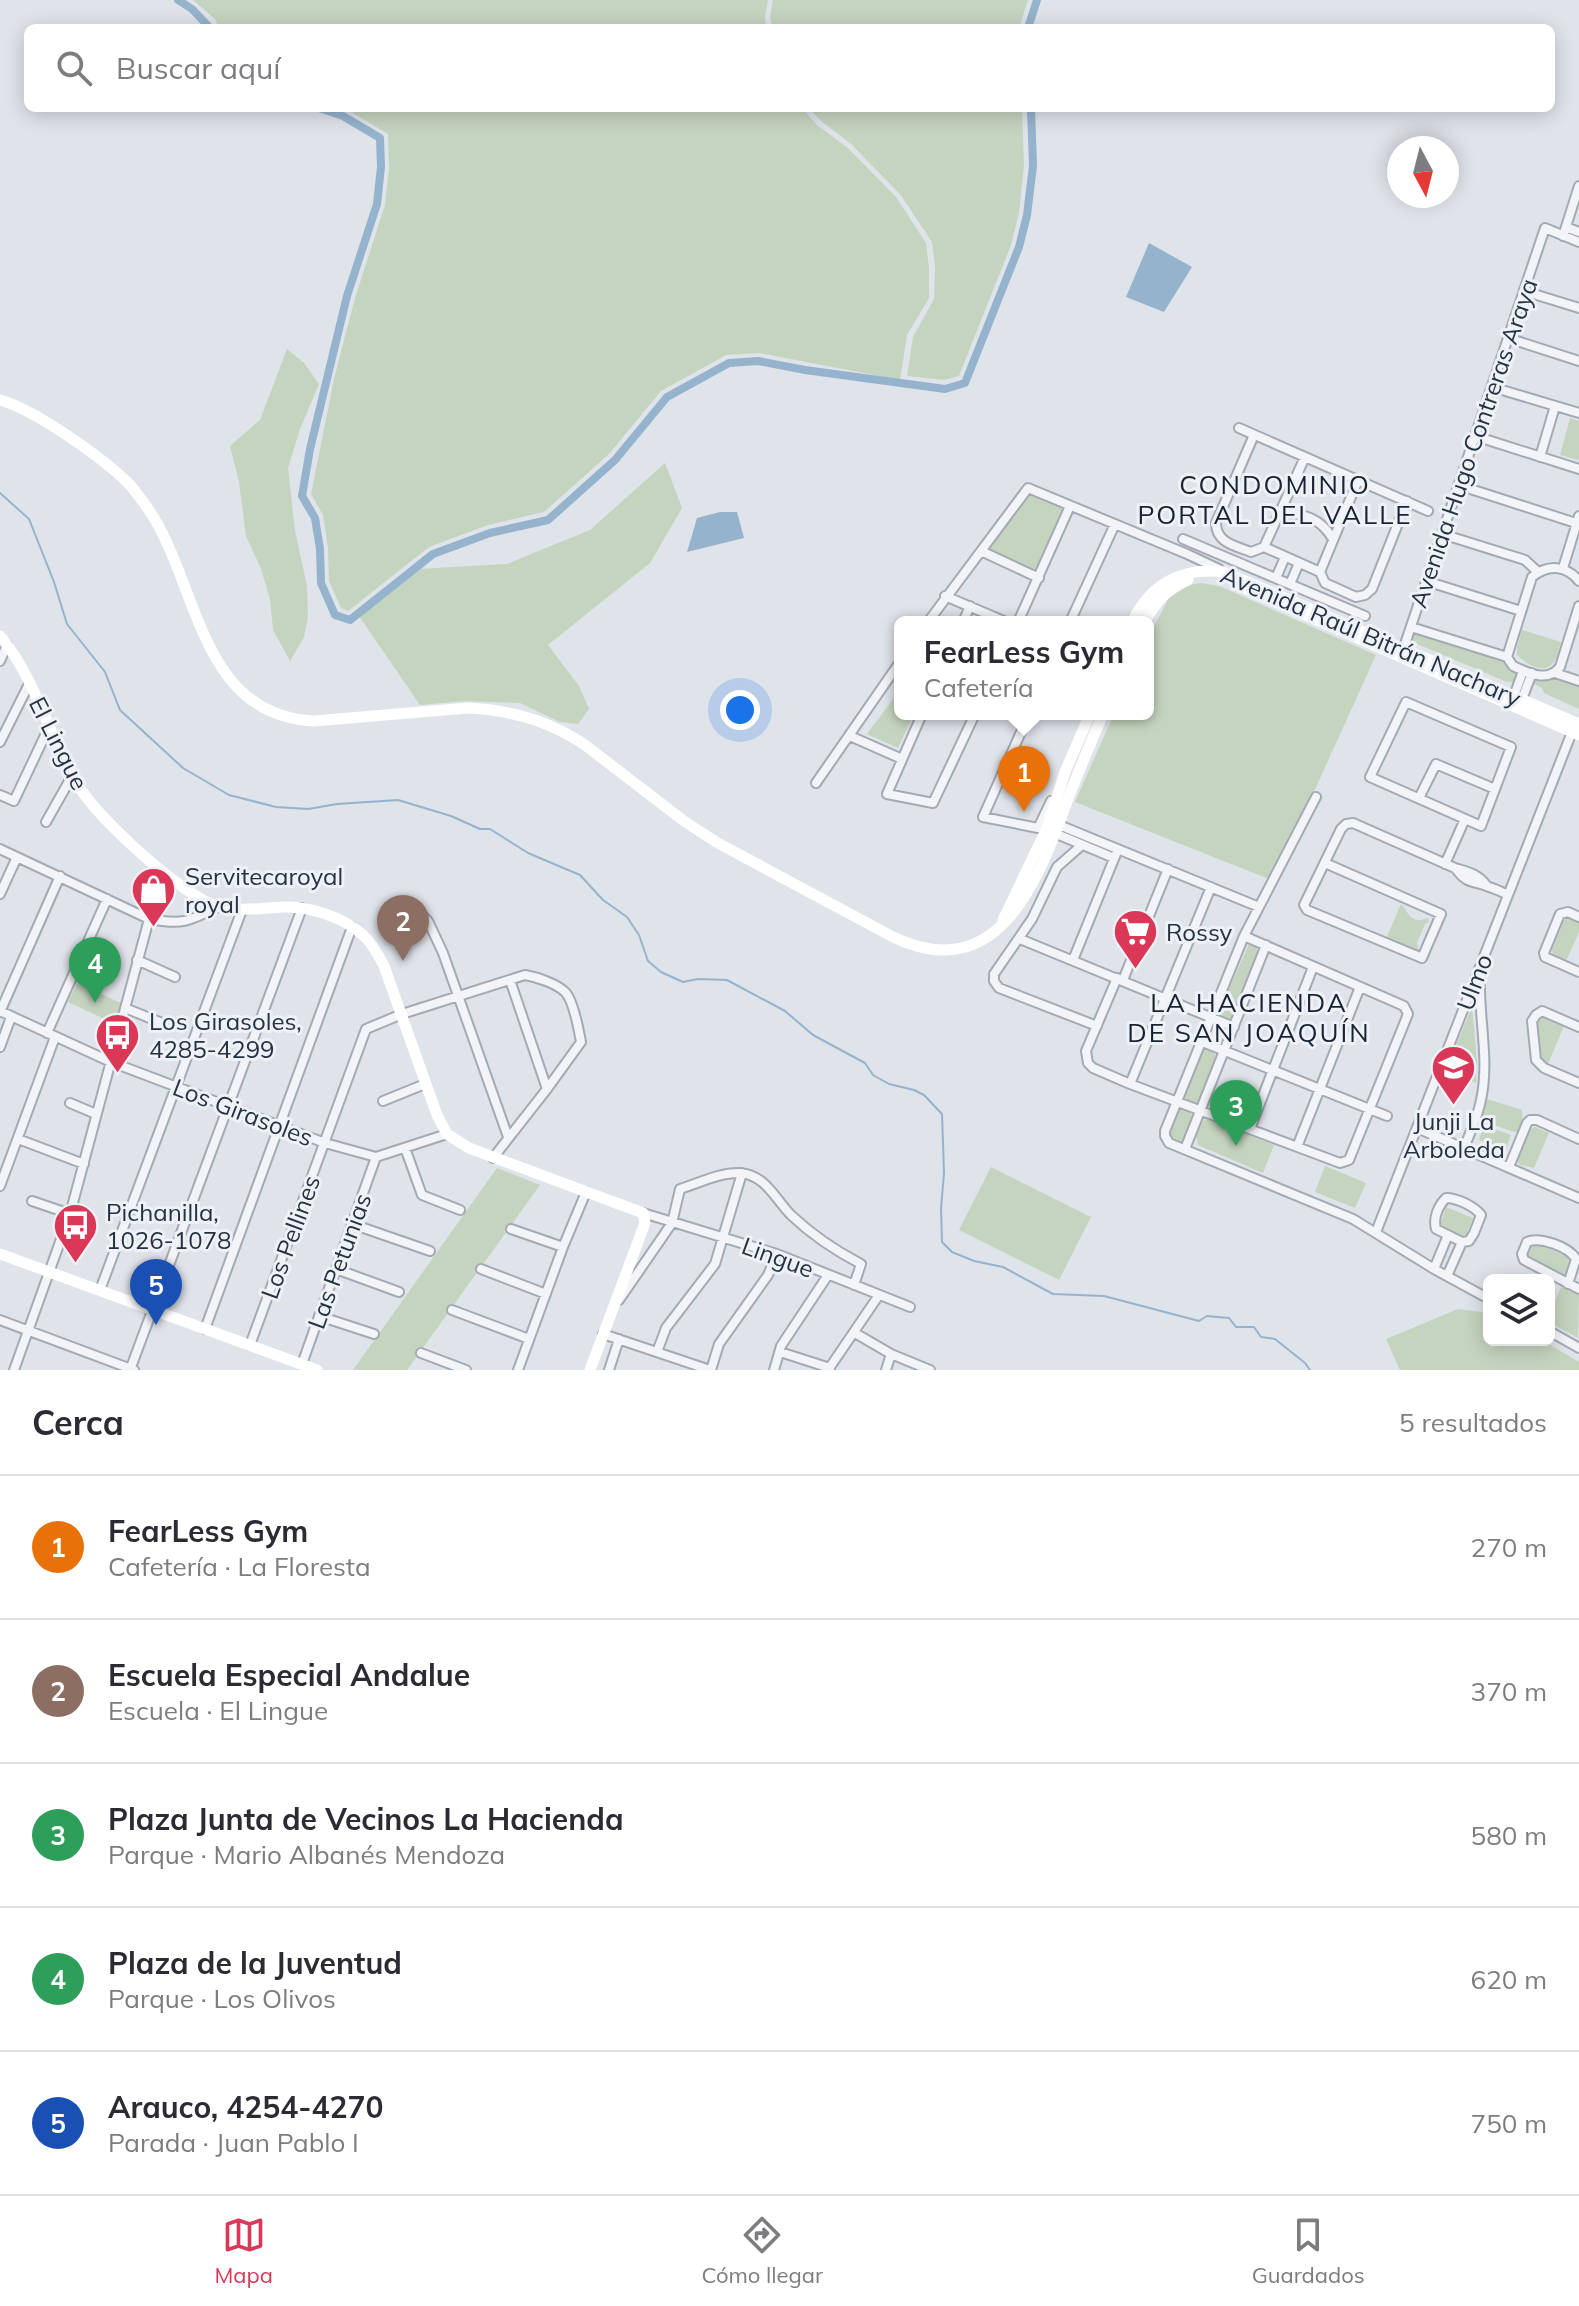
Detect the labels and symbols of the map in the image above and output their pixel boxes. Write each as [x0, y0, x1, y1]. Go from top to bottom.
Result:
north arrow [1387, 136, 1459, 208]
street label: Avenida Hugo Contreras Araya [1402, 275, 1544, 611]
district label: CONDOMINIO PORTAL DEL VALLE [1137, 468, 1413, 531]
street label: Avenida Raúl Bitrán Nachary [1216, 559, 1526, 713]
your location [720, 690, 760, 730]
street label: El Lingue [23, 691, 95, 795]
pin: 1 [998, 746, 1050, 812]
place label: Servitecaroyal royal [185, 861, 343, 919]
shop icon: Servitecaroyal royal [130, 866, 178, 929]
pin: 2 [377, 895, 429, 961]
supermarket icon: Rossy [1111, 908, 1159, 971]
place label: Rossy [1166, 917, 1233, 947]
pin: 4 [69, 937, 121, 1003]
street label: Ulmo [1450, 950, 1498, 1014]
district label: LA HACIENDA DE SAN JOAQUÍN [1127, 986, 1371, 1049]
place label: Los Girasoles, 4285-4299 [149, 1006, 302, 1064]
bus stop icon: Los Girasoles, 4285-4299 [94, 1011, 142, 1074]
school or university icon: Junji La Arboleda [1430, 1043, 1478, 1106]
street label: Los Girasoles [169, 1072, 317, 1152]
pin: 3 [1210, 1080, 1262, 1146]
place label: Junji La Arboleda [1403, 1106, 1505, 1164]
street label: Los Pellines [254, 1171, 326, 1303]
street label: Las Petunias [301, 1189, 377, 1333]
place label: Pichanilla, 1026-1078 [106, 1197, 231, 1255]
bus stop icon: Pichanilla, 1026-1078 [51, 1202, 99, 1265]
street label: Lingue [738, 1230, 818, 1284]
pin: 5 [130, 1259, 182, 1325]

